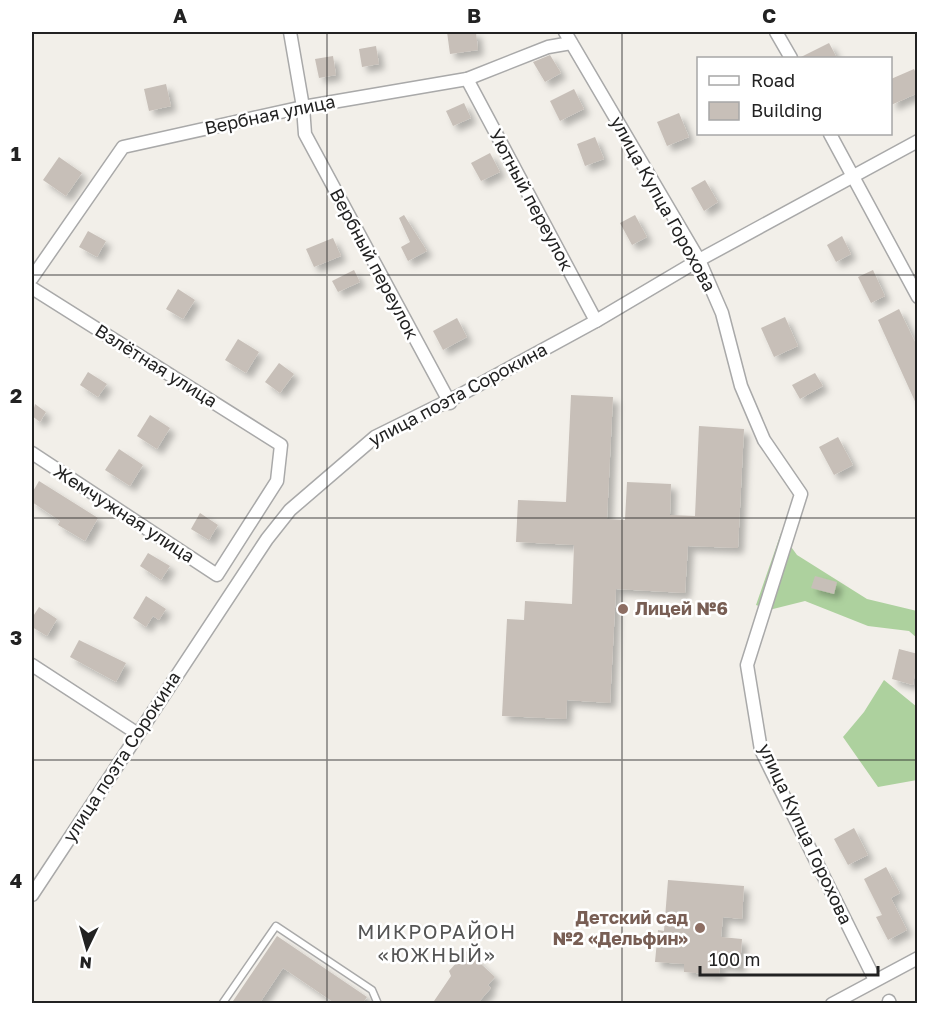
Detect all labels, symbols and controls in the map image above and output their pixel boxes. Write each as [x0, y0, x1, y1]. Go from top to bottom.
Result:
text: A [173, 3, 187, 27]
text: B [467, 3, 481, 27]
text: C [762, 3, 776, 27]
legend [697, 57, 892, 135]
text: Road [751, 69, 795, 91]
street label: Вербная улица [202, 89, 337, 139]
text: Building [751, 99, 822, 121]
street label: улица Купца Горохова [606, 112, 721, 295]
street label: Уютный переулок [485, 125, 579, 274]
text: 1 [11, 141, 21, 165]
street label: Вербный переулок [326, 184, 424, 343]
street label: Взлётная улица [91, 319, 222, 412]
street label: улица поэта Сорокина [365, 338, 551, 451]
text: 2 [10, 383, 22, 407]
street label: Жемчужная улица [50, 459, 199, 567]
place label: Лицей №6 [635, 597, 728, 619]
marker: Лицей №6 [616, 602, 630, 616]
text: 3 [10, 625, 22, 649]
street label: улица поэта Сорокина [58, 667, 185, 846]
street label: улица Купца Горохова [754, 740, 858, 928]
text: 4 [10, 868, 22, 892]
place label: Детский сад №2 «Дельфин» [553, 906, 688, 949]
north arrow [57, 918, 117, 978]
district label: МИКРОРАЙОН «ЮЖНЫЙ» [357, 919, 517, 966]
marker: Детский сад №2 «Дельфин» [693, 921, 707, 935]
scale bar [700, 939, 878, 977]
text: 100 m [709, 948, 760, 970]
text: N [79, 952, 93, 973]

